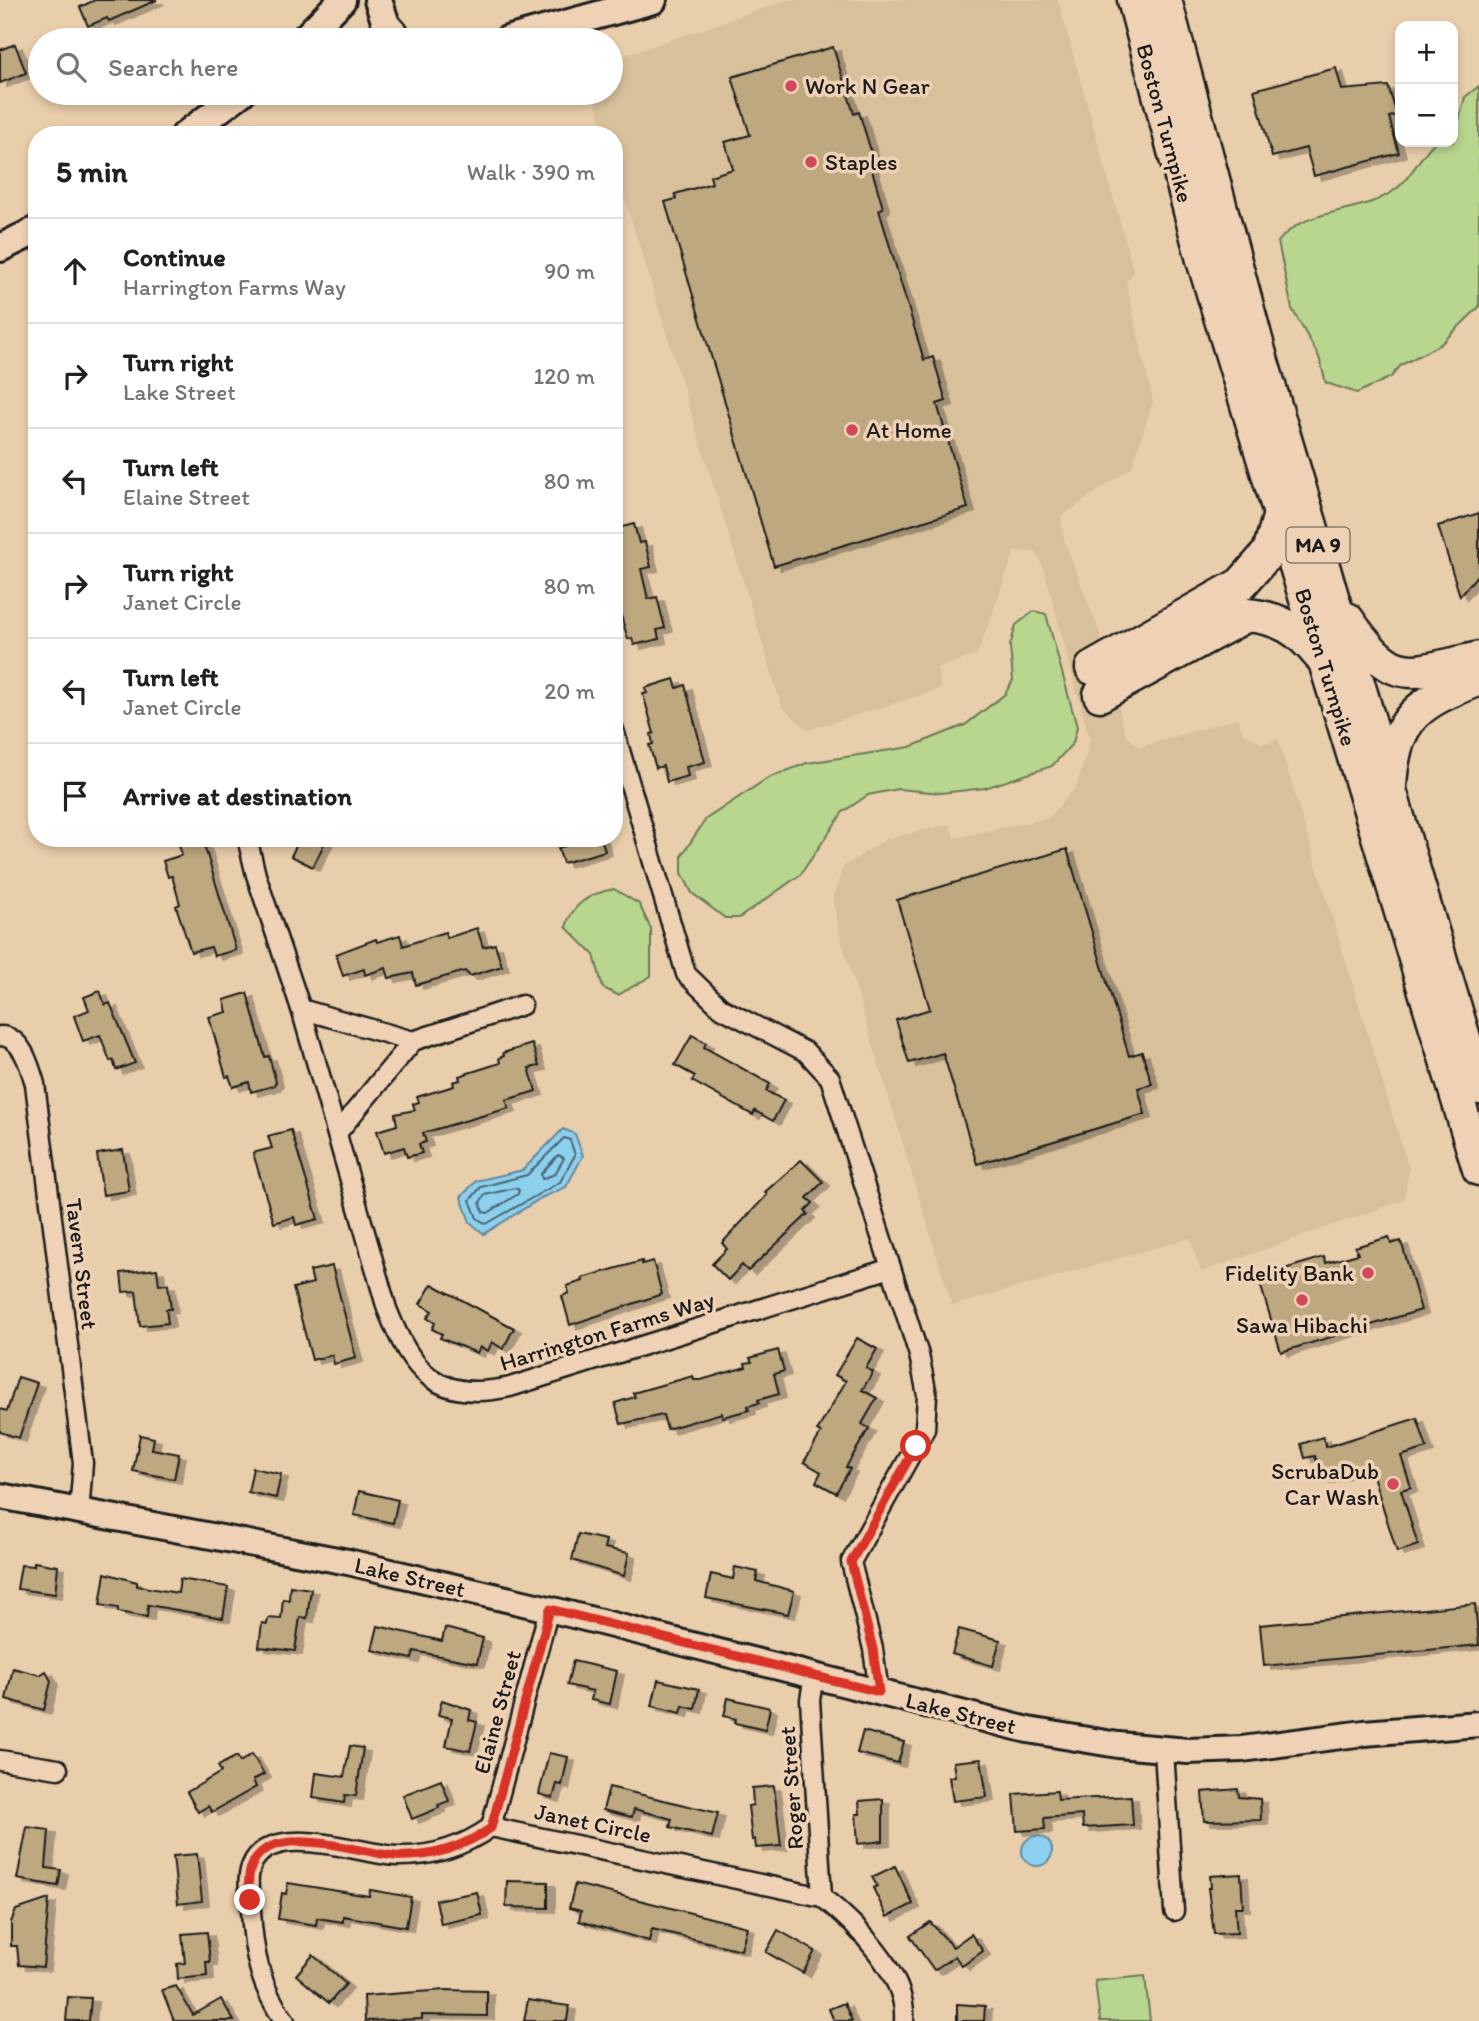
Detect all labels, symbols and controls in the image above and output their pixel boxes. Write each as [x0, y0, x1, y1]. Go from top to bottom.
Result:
map controls [1395, 21, 1458, 147]
button: + [1395, 21, 1458, 84]
search box [28, 28, 623, 105]
street label: Boston Turnpike [1130, 40, 1200, 206]
icon: search [52, 48, 90, 86]
text: Search here [108, 51, 238, 83]
place label: Work N Gear [805, 72, 930, 100]
marker: Work N Gear [783, 78, 799, 94]
button: − [1395, 84, 1458, 147]
place label: Staples [825, 148, 898, 176]
text: 5 min [56, 153, 127, 190]
marker: Staples [803, 154, 819, 170]
text: Walk · 390 m [467, 158, 595, 186]
text: Continue [123, 241, 226, 273]
icon: ahead [56, 252, 94, 290]
text: 90 m [544, 257, 595, 285]
text: Harrington Farms Way [123, 273, 346, 301]
text: Turn right [123, 346, 234, 378]
icon: right [56, 357, 94, 395]
text: 120 m [534, 362, 595, 390]
text: Lake Street [123, 378, 236, 406]
place label: At Home [866, 416, 952, 444]
marker: At Home [844, 422, 860, 438]
text: Turn left [123, 451, 219, 483]
icon: left [56, 462, 94, 500]
text: 80 m [544, 467, 595, 495]
text: Elaine Street [123, 483, 250, 511]
road number: MA 9 [1286, 528, 1350, 562]
text: Turn right [123, 556, 234, 588]
icon: right [56, 567, 94, 605]
text: 80 m [544, 572, 595, 600]
street label: Boston Turnpike [1289, 585, 1363, 749]
text: Janet Circle [123, 588, 241, 616]
text: Turn left [123, 661, 219, 693]
icon: left [56, 672, 94, 710]
text: 20 m [544, 677, 595, 705]
text: Janet Circle [123, 693, 241, 721]
icon: arrive [56, 777, 94, 815]
text: Arrive at destination [123, 780, 352, 812]
street label: Tavern Street [60, 1197, 104, 1331]
place label: Fidelity Bank [1225, 1259, 1354, 1287]
marker: Fidelity Bank [1360, 1265, 1376, 1281]
street label: Harrington Farms Way [496, 1285, 718, 1377]
marker: Sawa Hibachi [1294, 1292, 1310, 1308]
place label: Sawa Hibachi [1236, 1311, 1368, 1339]
route start [900, 1430, 931, 1461]
place label: ScrubaDub Car Wash [1271, 1457, 1379, 1511]
marker: ScrubaDub Car Wash [1385, 1476, 1401, 1492]
street label: Lake Street [352, 1551, 468, 1603]
street label: Elaine Street [467, 1647, 527, 1777]
street label: Lake Street [903, 1686, 1019, 1740]
street label: Roger Street [773, 1725, 809, 1851]
street label: Janet Circle [532, 1797, 654, 1849]
route end [234, 1884, 265, 1915]

